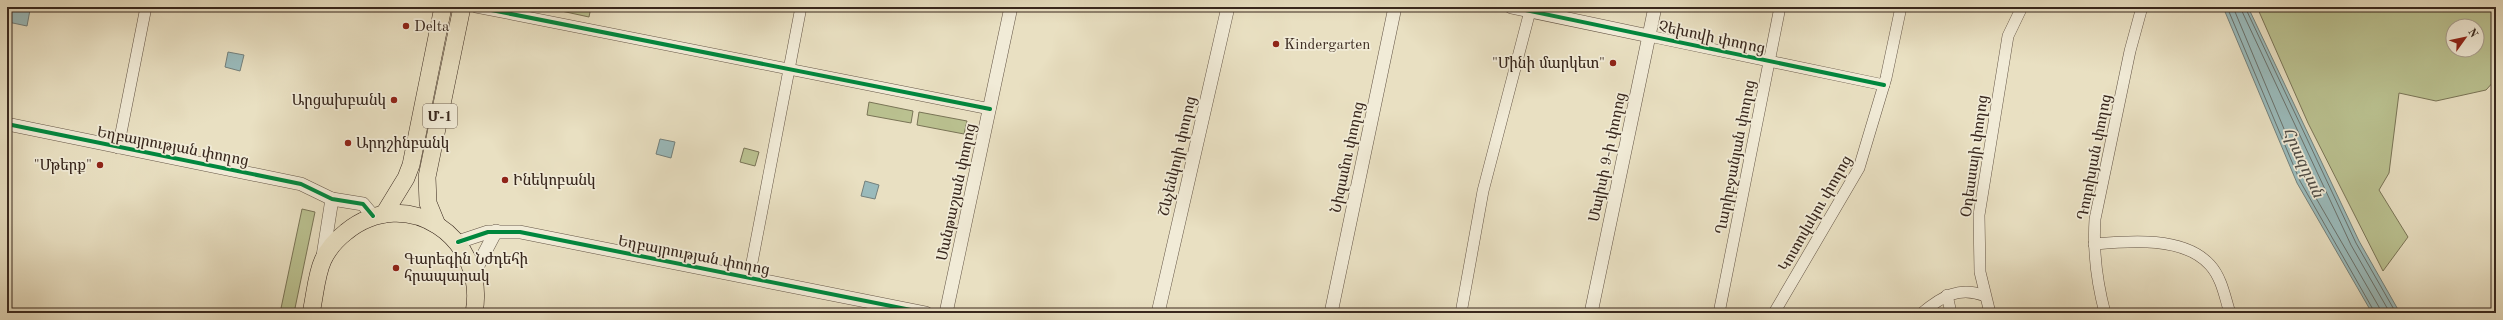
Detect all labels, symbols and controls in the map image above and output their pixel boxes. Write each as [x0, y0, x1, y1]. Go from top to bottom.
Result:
north arrow [2445, 18, 2485, 58]
street label: Չեխովի փողոց [1657, 19, 1767, 57]
place label: Delta [414, 20, 450, 35]
marker: Delta [401, 21, 411, 31]
text: N [2465, 27, 2479, 40]
place label: Kindergarten [1284, 38, 1370, 53]
marker: Kindergarten [1271, 39, 1281, 49]
place label: "Մինի մարկետ" [1492, 56, 1605, 72]
marker: "Մինի մարկետ" [1608, 58, 1618, 68]
street label: Ղարիբջանյան փողոց [1713, 79, 1759, 236]
street label: Մայիսի 9-ի փողոց [1586, 91, 1630, 223]
place label: Արցախբանկ [292, 93, 386, 109]
street label: Դոդոխյան փողոց [2075, 93, 2115, 221]
street label: Օդեսսայի փողոց [1958, 94, 1991, 218]
marker: Արցախբանկ [389, 95, 399, 105]
street label: Շևչենկոյի փողոց [1156, 95, 1200, 218]
street label: Նիզամու փողոց [1328, 100, 1368, 214]
road number: Մ-1 [423, 104, 457, 128]
street label: Մանթաշյան փողոց [935, 122, 979, 262]
street label: Եղբայրության փողոց [96, 124, 250, 170]
water label: Հրազդան [2278, 125, 2327, 201]
place label: Արդշինբանկ [356, 136, 449, 152]
marker: Արդշինբանկ [343, 138, 353, 148]
street label: Կոտովսկու փողոց [1776, 153, 1856, 274]
place label: "Մթերք" [34, 158, 92, 174]
marker: "Մթերք" [95, 160, 105, 170]
place label: Ինեկոբանկ [513, 173, 596, 189]
marker: Ինեկոբանկ [500, 175, 510, 185]
street label: Եղբայրության փողոց [617, 233, 771, 279]
place label: Գարեգին Նժդեհի հրապարակ [404, 252, 528, 285]
marker: Գարեգին Նժդեհի հրապարակ [391, 263, 401, 273]

